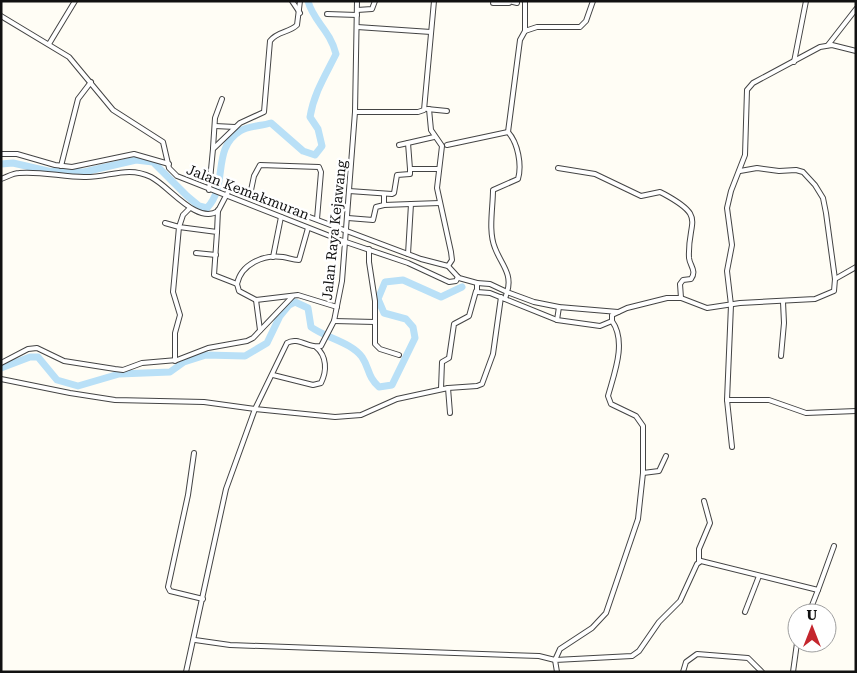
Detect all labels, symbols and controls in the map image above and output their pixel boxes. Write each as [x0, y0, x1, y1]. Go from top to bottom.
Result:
street label: Jalan Raya Kejawang [319, 159, 349, 301]
street label: Jalan Kemakmuran [184, 161, 312, 223]
north arrow [787, 603, 837, 653]
text: U [807, 607, 818, 623]

